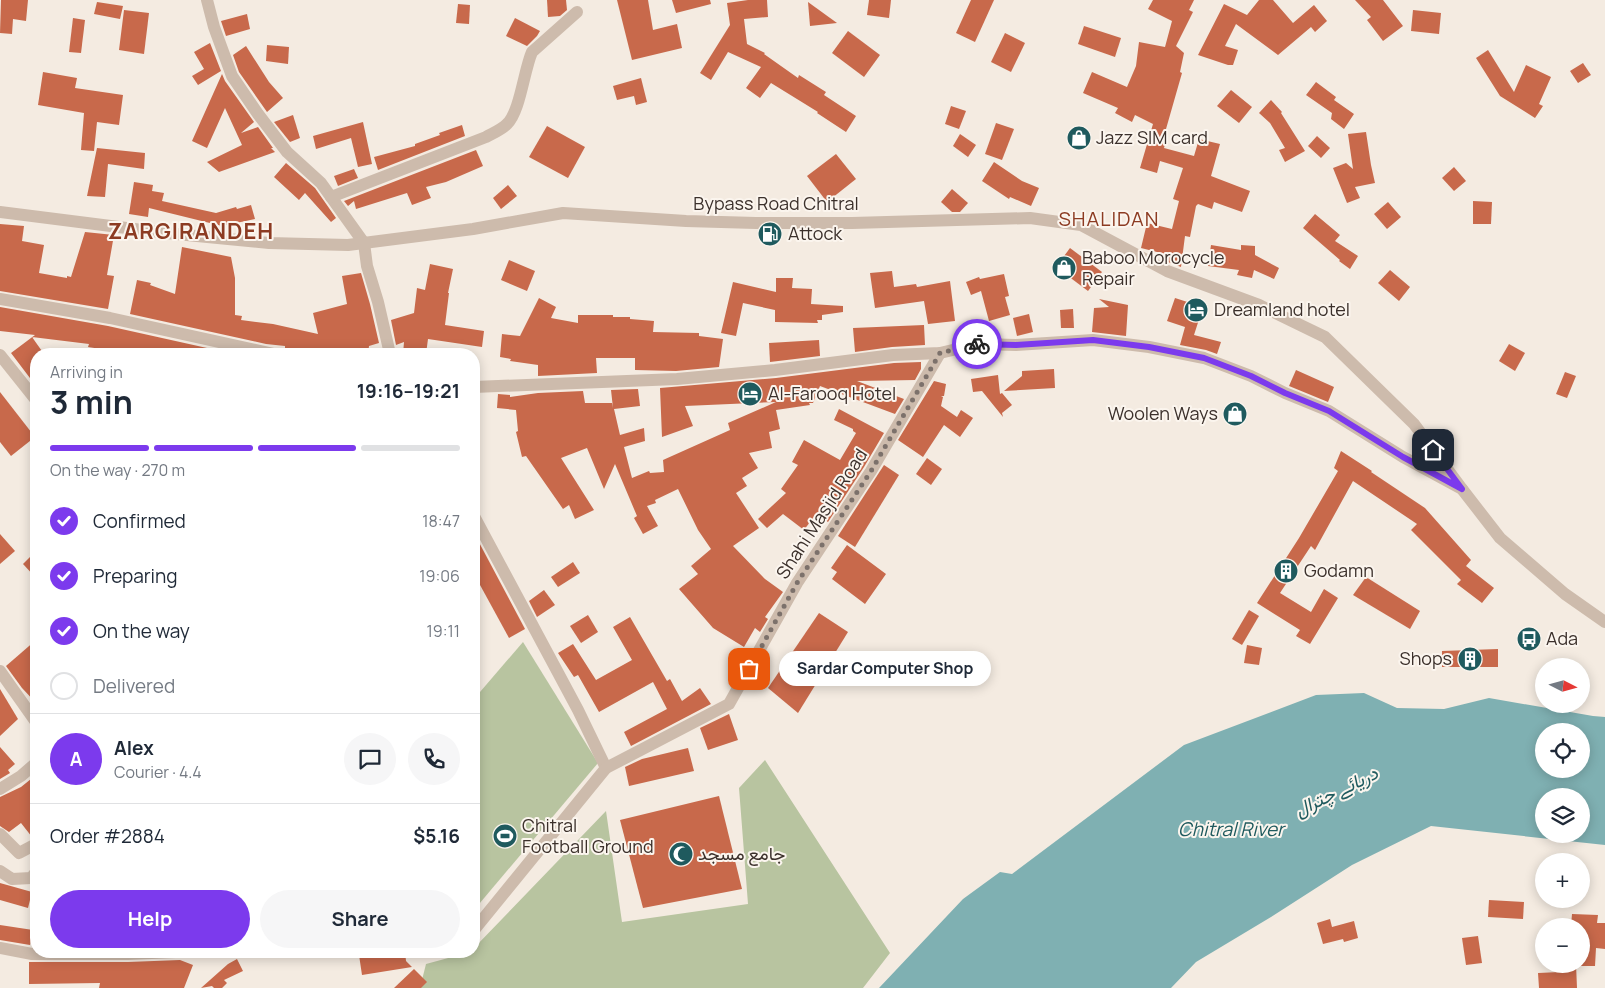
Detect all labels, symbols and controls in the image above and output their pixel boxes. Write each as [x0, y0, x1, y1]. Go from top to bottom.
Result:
shop icon: Jazz SIM card [1066, 125, 1092, 151]
place label: Jazz SIM card [1096, 125, 1208, 149]
street label: Bypass Road Chitral [693, 191, 859, 215]
district label: SHALIDAN [1059, 205, 1159, 232]
district label: ZARGIRANDEH [108, 216, 274, 246]
fuel station icon: Attock [757, 221, 783, 247]
place label: Attock [788, 221, 843, 245]
place label: Baboo Morocycle Repair [1082, 245, 1224, 290]
shop icon: Baboo Morocycle Repair [1051, 255, 1077, 281]
hotel icon: Dreamland hotel [1183, 297, 1209, 323]
place label: Dreamland hotel [1214, 297, 1350, 321]
courier [952, 319, 1002, 369]
icon: bike [963, 330, 991, 358]
text: Arriving in [50, 361, 123, 383]
text: 19:16–19:21 [357, 378, 460, 404]
text: 3 min [50, 380, 133, 424]
hotel icon: Al-Farooq Hotel [737, 381, 763, 407]
place label: Al-Farooq Hotel [768, 381, 896, 405]
place label: Woolen Ways [1108, 401, 1218, 425]
shop icon: Woolen Ways [1222, 401, 1248, 427]
pin [1412, 429, 1454, 471]
icon: home [1419, 436, 1447, 464]
street label: Shahi Masjid Road [770, 444, 872, 583]
text: On the way · 270 m [50, 459, 185, 481]
icon: check [50, 507, 78, 535]
text: Confirmed [93, 508, 186, 534]
text: 18:47 [422, 510, 460, 532]
building icon: Godamn [1273, 558, 1299, 584]
place label: Godamn [1304, 558, 1374, 582]
icon: check [50, 562, 78, 590]
text: Preparing [93, 563, 178, 589]
text: 19:06 [419, 565, 460, 587]
icon: check [50, 617, 78, 645]
text: On the way [93, 618, 190, 644]
text: 19:11 [427, 620, 460, 642]
bus stop icon: Ada [1516, 626, 1542, 652]
place label: Ada [1546, 626, 1578, 650]
place label: Shops [1400, 646, 1452, 670]
building icon: Shops [1457, 646, 1483, 672]
pin [728, 648, 770, 690]
callout: Sardar Computer Shop [779, 652, 992, 686]
icon: bag [735, 655, 763, 683]
text: Sardar Computer Shop [797, 657, 973, 679]
north arrow [1535, 658, 1590, 712]
map controls [1535, 658, 1590, 973]
text: Delivered [93, 673, 175, 699]
button: locate [1535, 723, 1590, 778]
button: chat [344, 733, 396, 785]
button: phone [408, 733, 460, 785]
text: Alex [114, 735, 154, 761]
text: A [70, 746, 82, 772]
water label: دریائے چترال [1290, 759, 1383, 823]
text: Courier · 4.4 [114, 761, 202, 783]
button: layers [1535, 788, 1590, 843]
place label: Chitral Football Ground [522, 813, 654, 858]
water label: Chitral River [1178, 816, 1286, 842]
text: Order #2884 [50, 823, 165, 849]
text: $5.16 [413, 823, 460, 849]
sports icon: Chitral Football Ground [492, 823, 518, 849]
mosque icon: جامع مسجد [668, 841, 694, 867]
place label: جامع مسجد [698, 841, 785, 866]
button: + [1535, 853, 1590, 908]
button: Help [50, 890, 250, 948]
button: Share [260, 890, 460, 948]
button: − [1535, 918, 1590, 973]

